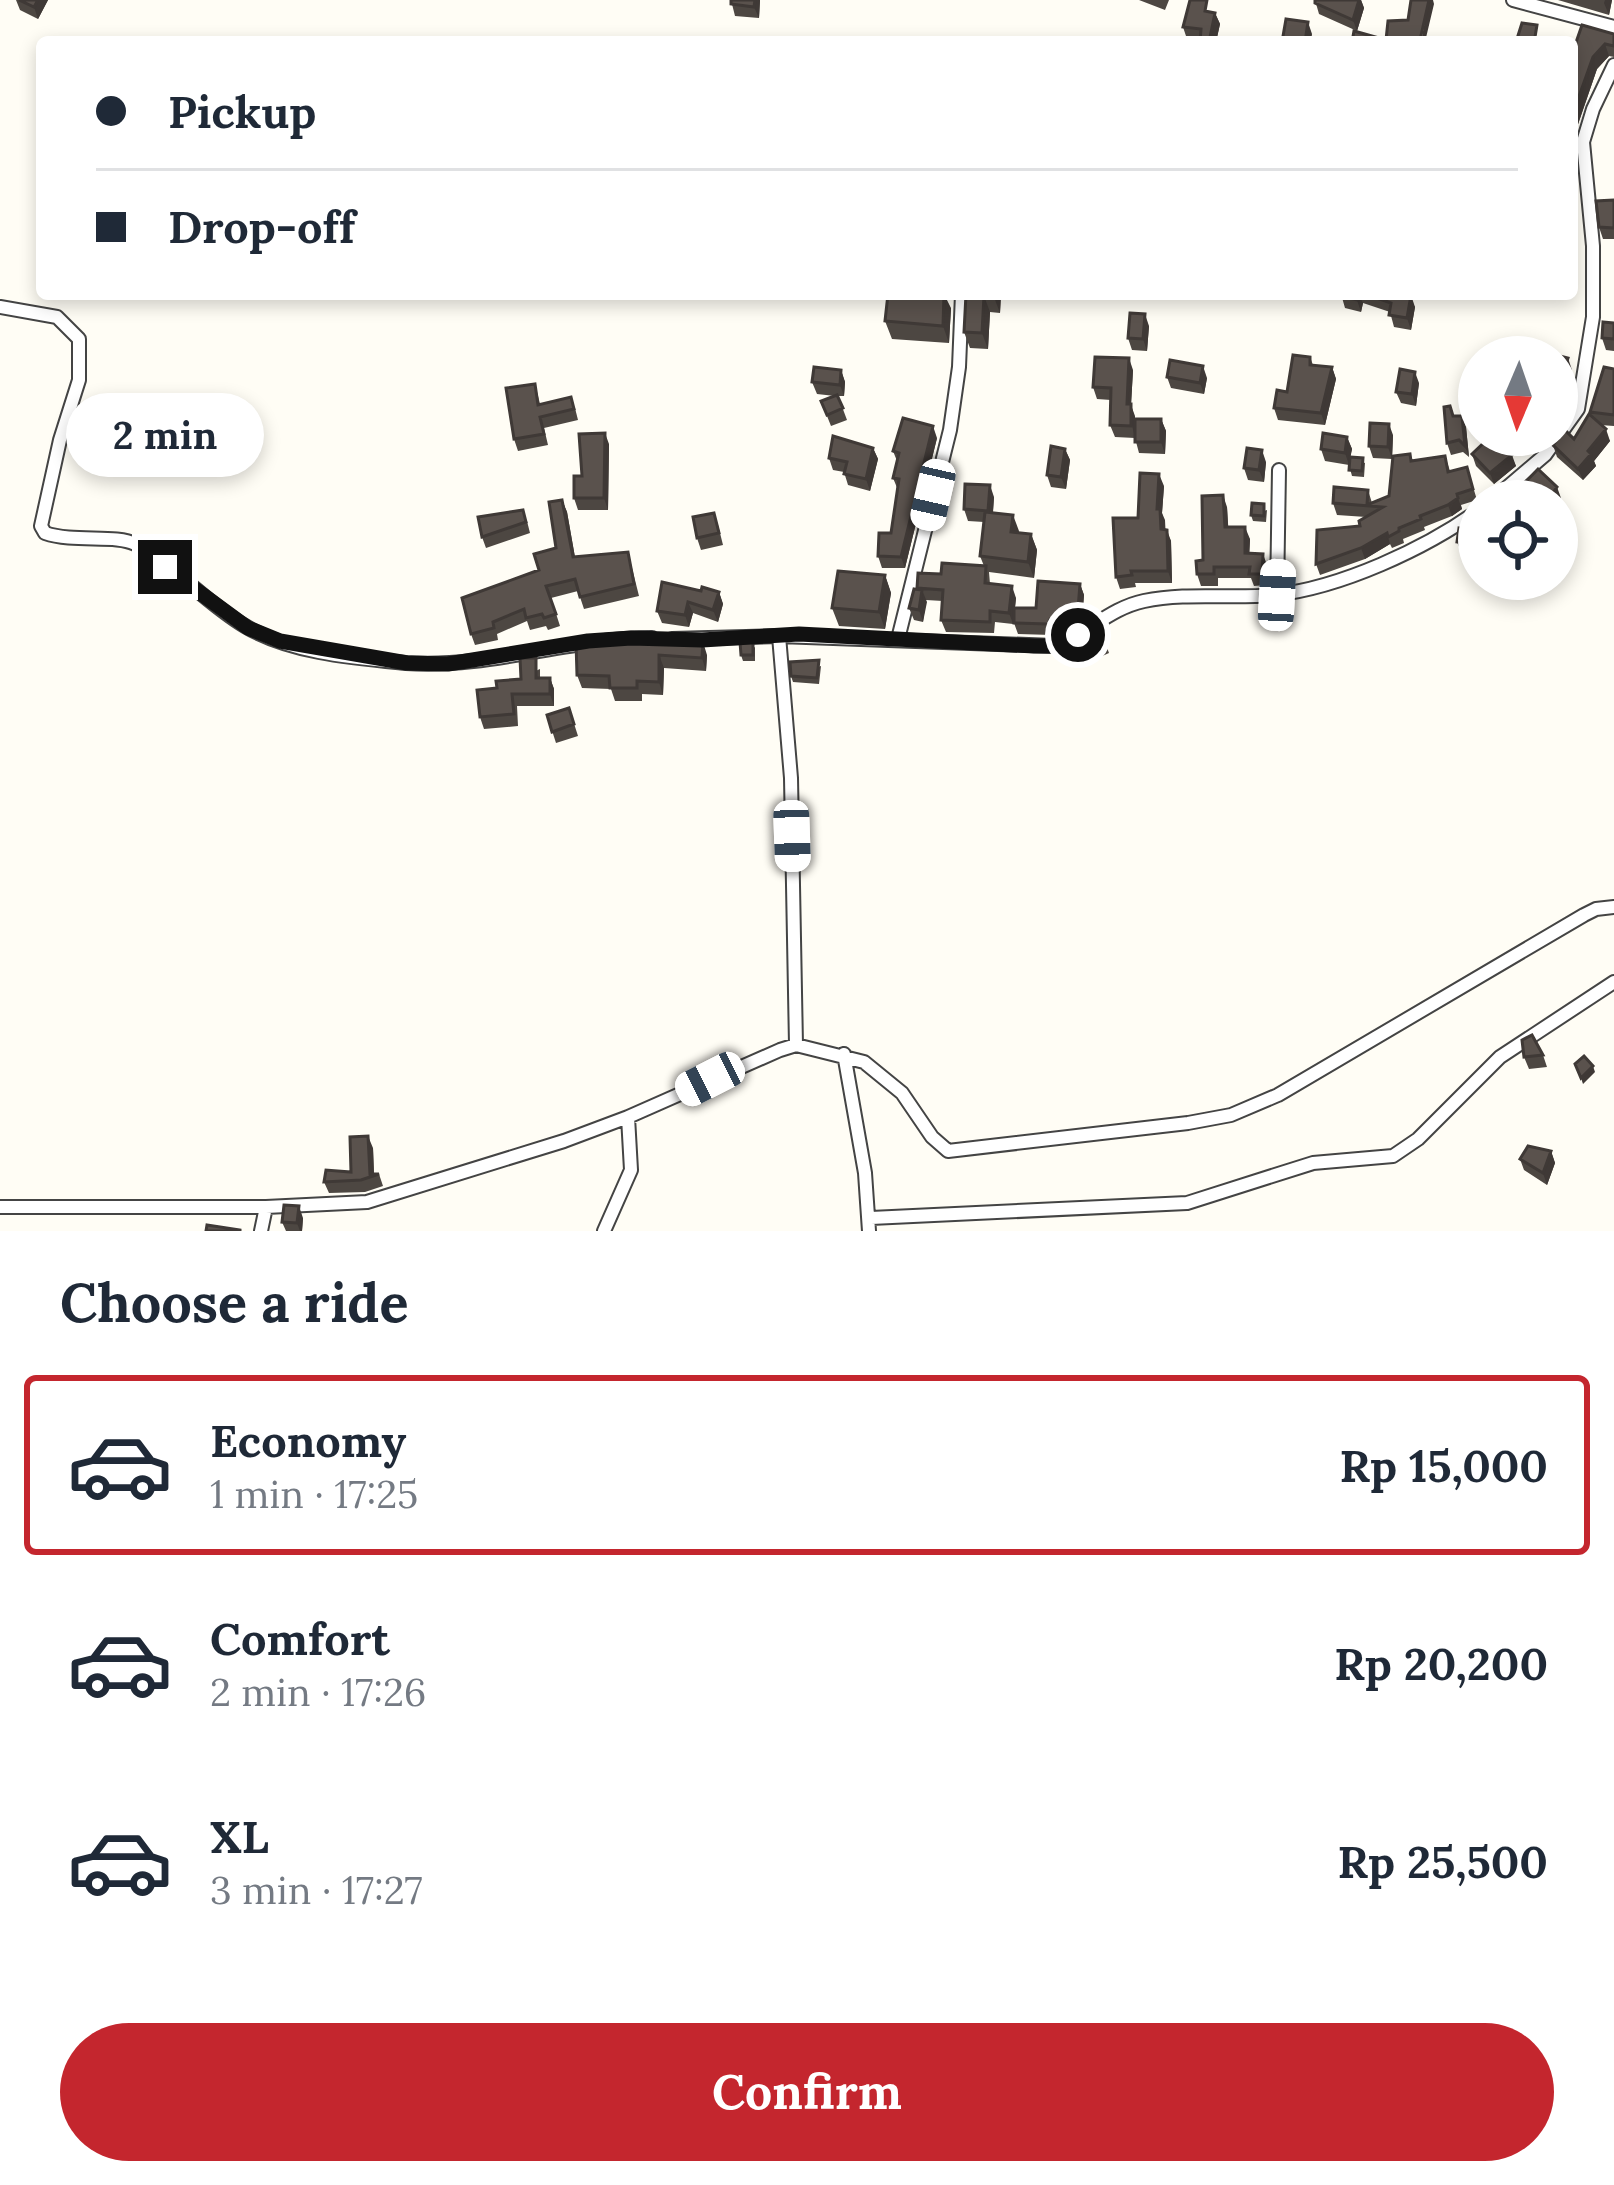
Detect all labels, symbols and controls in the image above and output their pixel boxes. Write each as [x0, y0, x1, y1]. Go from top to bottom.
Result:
text: Pickup [168, 83, 316, 140]
text: Drop-off [168, 198, 355, 255]
north arrow [1458, 336, 1578, 456]
map controls [1458, 336, 1578, 600]
callout: 2 min [66, 393, 264, 477]
text: 2 min [113, 410, 217, 460]
car [907, 456, 959, 534]
button: locate [1458, 480, 1578, 600]
route end [138, 540, 192, 594]
car [1257, 558, 1297, 632]
route start [1051, 608, 1105, 662]
car [773, 799, 811, 873]
car [670, 1047, 750, 1111]
text: Choose a ride [60, 1268, 409, 1337]
icon: car [66, 1411, 174, 1519]
text: Economy [210, 1412, 406, 1469]
text: Rp 15,000 [1340, 1437, 1548, 1494]
text: 1 min · 17:25 [210, 1469, 418, 1519]
icon: car [66, 1609, 174, 1717]
text: Comfort [210, 1610, 390, 1667]
text: Rp 20,200 [1334, 1635, 1548, 1692]
text: 2 min · 17:26 [210, 1667, 426, 1717]
icon: car [66, 1807, 174, 1915]
text: XL [210, 1808, 269, 1865]
text: Rp 25,500 [1337, 1833, 1548, 1890]
text: 3 min · 17:27 [210, 1865, 423, 1915]
button: Confirm [60, 2023, 1554, 2161]

